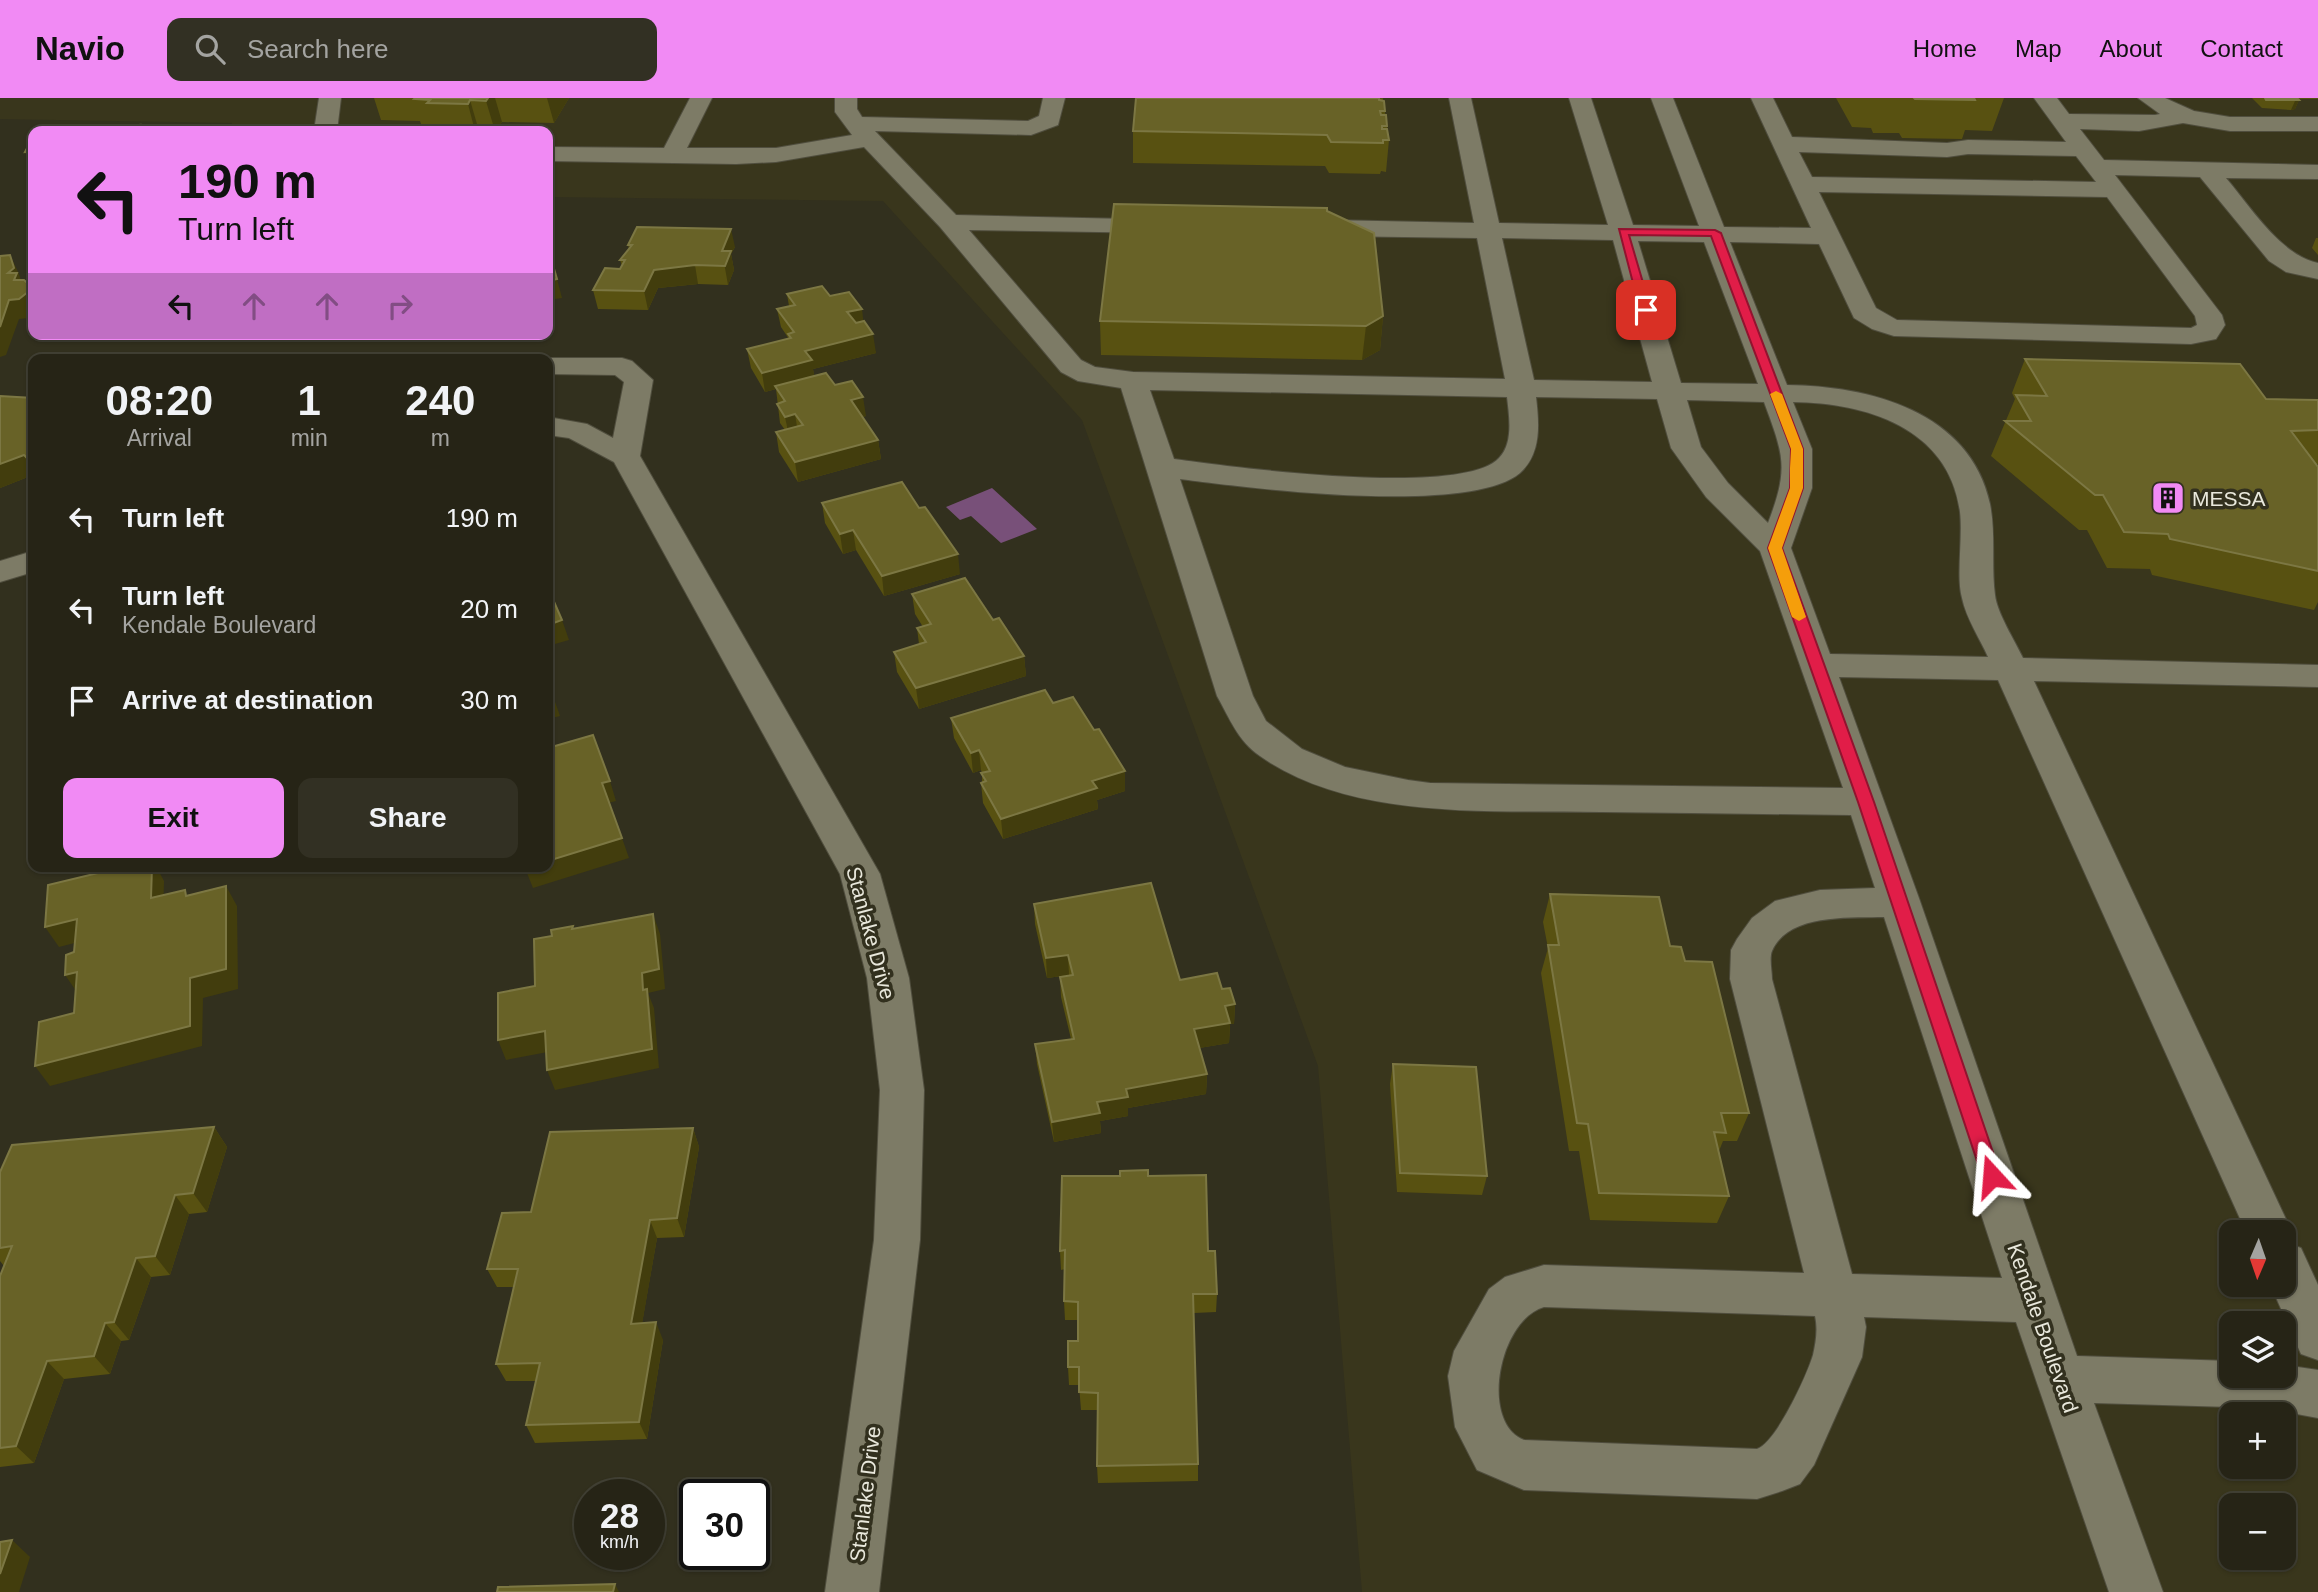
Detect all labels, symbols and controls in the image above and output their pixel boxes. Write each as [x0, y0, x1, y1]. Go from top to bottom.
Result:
search box [167, 18, 657, 81]
text: Navio [35, 30, 125, 67]
icon: search [191, 30, 229, 68]
text: Search here [247, 34, 389, 64]
text: Home [1913, 35, 1977, 62]
text: Map [2015, 35, 2062, 62]
text: About [2100, 35, 2162, 62]
text: Contact [2200, 35, 2283, 62]
icon: left [63, 154, 154, 245]
text: 190 m [178, 154, 317, 208]
text: Turn left [178, 211, 294, 247]
pin [1616, 280, 1676, 340]
icon: left [162, 287, 200, 325]
icon: ahead [235, 287, 273, 325]
icon: ahead [308, 287, 346, 325]
icon: right [381, 287, 419, 325]
icon: arrive [1627, 291, 1665, 329]
text: 08:20 [106, 377, 213, 424]
text: 1 [297, 377, 321, 424]
text: 240 [405, 377, 475, 424]
text: Arrival [127, 425, 192, 451]
text: min [291, 425, 328, 451]
text: m [431, 425, 450, 451]
building icon: MESSA [2149, 479, 2187, 517]
place label: MESSA [2192, 487, 2266, 510]
icon: left [63, 500, 101, 538]
text: Turn left [122, 503, 224, 533]
text: 190 m [446, 503, 518, 533]
text: Turn left [122, 581, 224, 611]
icon: left [63, 591, 101, 629]
text: 20 m [460, 594, 518, 624]
text: Kendale Boulevard [122, 612, 316, 638]
icon: arrive [63, 682, 101, 720]
text: Arrive at destination [122, 685, 373, 715]
text: 30 m [460, 685, 518, 715]
button: Exit [63, 778, 284, 858]
button: Share [298, 778, 518, 858]
street label: Stanlake Drive [842, 864, 900, 1002]
position arrow [1955, 1139, 2029, 1213]
north arrow [2219, 1220, 2296, 1297]
map controls [2219, 1220, 2296, 1570]
street label: Kendale Boulevard [2003, 1240, 2083, 1416]
button: layers [2219, 1311, 2296, 1388]
button: + [2219, 1402, 2296, 1479]
street label: Stanlake Drive [845, 1425, 885, 1563]
speed limit sign: 30 [679, 1479, 770, 1570]
button: − [2219, 1493, 2296, 1570]
text: 28 [600, 1496, 639, 1535]
text: km/h [600, 1532, 639, 1552]

